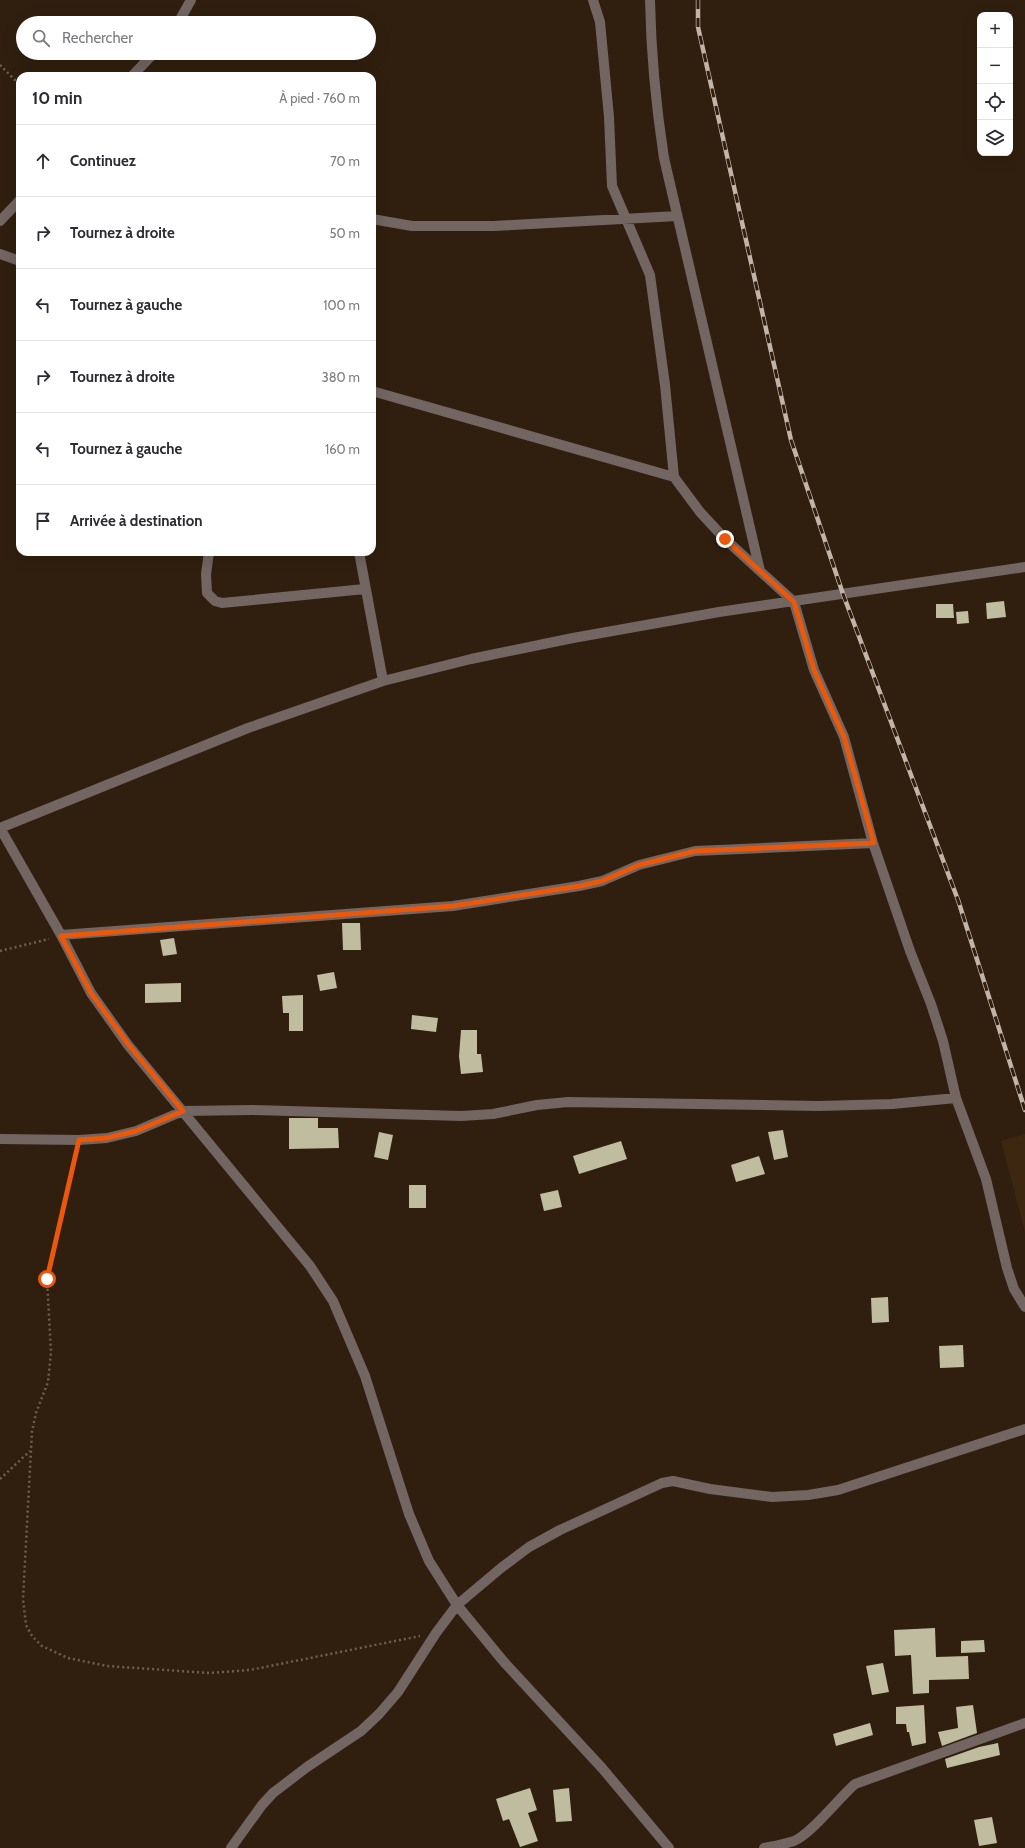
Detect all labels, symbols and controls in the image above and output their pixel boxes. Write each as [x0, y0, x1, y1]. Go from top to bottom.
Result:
map controls [977, 12, 1013, 156]
button: + [977, 12, 1013, 48]
search box [16, 16, 376, 60]
icon: search [30, 27, 52, 49]
text: Rechercher [62, 29, 133, 47]
button: − [977, 48, 1013, 84]
button: locate [977, 84, 1013, 120]
text: 10 min [32, 88, 82, 108]
text: À pied · 760 m [279, 90, 360, 106]
button: layers [977, 120, 1013, 156]
icon: ahead [32, 150, 54, 172]
text: Continuez [70, 152, 136, 170]
text: 70 m [330, 153, 360, 169]
icon: right [32, 222, 54, 244]
text: Tournez à droite [70, 224, 175, 242]
text: 50 m [330, 225, 360, 241]
icon: left [32, 294, 54, 316]
text: Tournez à gauche [70, 296, 182, 314]
text: 100 m [323, 297, 360, 313]
icon: right [32, 366, 54, 388]
text: Tournez à droite [70, 368, 175, 386]
text: 380 m [322, 369, 360, 385]
icon: left [32, 438, 54, 460]
text: Tournez à gauche [70, 440, 182, 458]
text: 160 m [325, 441, 360, 457]
icon: arrive [32, 510, 54, 532]
text: Arrivée à destination [70, 512, 202, 530]
route end [716, 530, 734, 548]
route start [38, 1270, 56, 1288]

